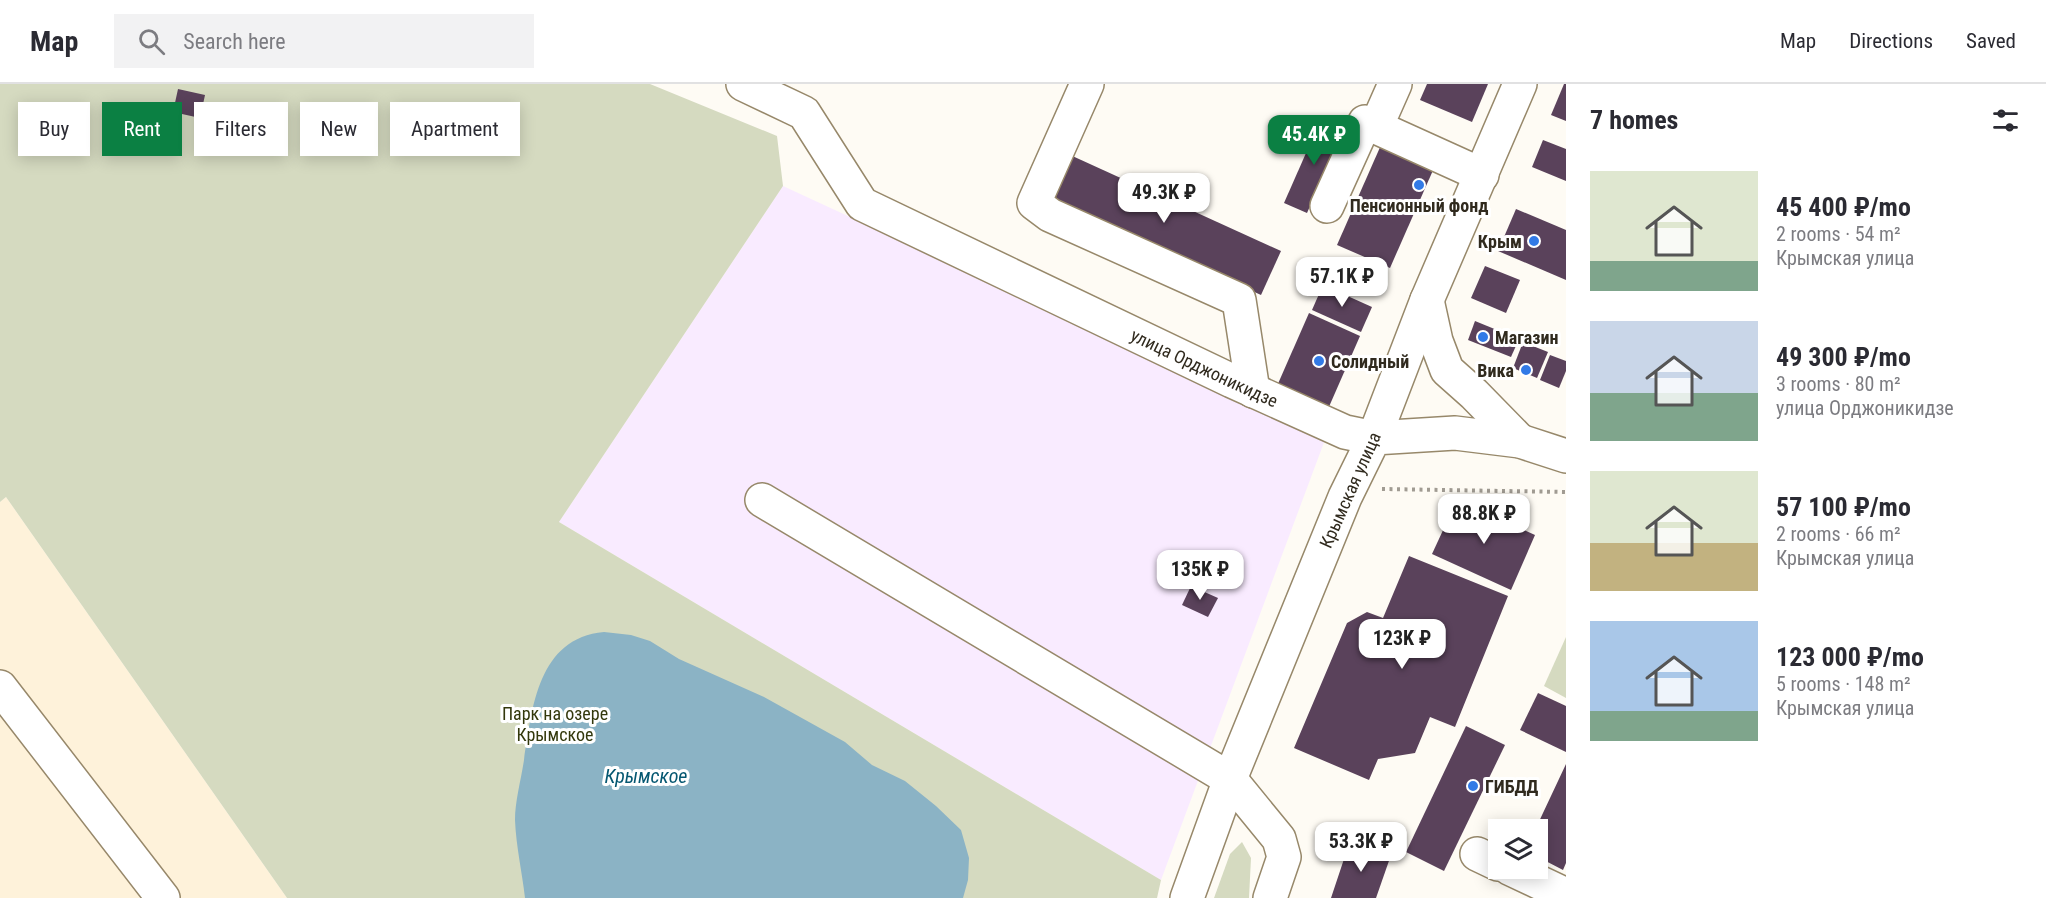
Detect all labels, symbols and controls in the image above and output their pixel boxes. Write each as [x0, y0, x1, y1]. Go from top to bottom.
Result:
search box [114, 14, 534, 68]
text: Map [30, 25, 78, 58]
icon: search [135, 25, 168, 58]
text: Search here [183, 29, 286, 54]
text: Map [1780, 29, 1816, 53]
text: Directions [1849, 29, 1933, 53]
text: Saved [1966, 29, 2016, 53]
chip: Buy [18, 102, 90, 156]
chip: Rent [102, 102, 182, 156]
chip: Filters [194, 102, 288, 156]
chip: New [300, 102, 378, 156]
chip: Apartment [390, 102, 520, 156]
icon: filters [1989, 104, 2022, 137]
text: 7 homes [1590, 105, 1678, 135]
pin: 45.4K ₽ [1259, 115, 1369, 166]
text: 45.4K ₽ [1282, 122, 1346, 146]
pin: 49.3K ₽ [1109, 173, 1219, 224]
marker: Пенсионный фонд [1412, 178, 1426, 192]
text: 49.3K ₽ [1132, 180, 1196, 204]
text: 45 400 ₽/mo [1776, 192, 1911, 222]
place label: Пенсионный фонд [1350, 195, 1488, 216]
icon: home [1638, 195, 1710, 267]
text: 2 rooms · 54 m² [1776, 222, 1901, 246]
place label: Крым [1478, 231, 1522, 252]
marker: Крым [1527, 234, 1541, 248]
text: Крымская улица [1776, 246, 1914, 270]
pin: 57.1K ₽ [1287, 257, 1397, 308]
text: 57.1K ₽ [1310, 264, 1374, 288]
street label: улица Орджоникидзе [1128, 324, 1281, 411]
place label: Магазин [1495, 327, 1558, 348]
marker: Магазин [1476, 330, 1490, 344]
text: 49 300 ₽/mo [1776, 342, 1911, 372]
icon: home [1638, 345, 1710, 417]
place label: Солидный [1331, 351, 1409, 372]
marker: Солидный [1312, 354, 1326, 368]
place label: Вика [1477, 360, 1514, 381]
marker: Вика [1519, 363, 1533, 377]
text: 3 rooms · 80 m² [1776, 372, 1901, 396]
text: улица Орджоникидзе [1776, 396, 1954, 420]
street label: Крымская улица [1315, 429, 1385, 551]
text: 57 100 ₽/mo [1776, 492, 1911, 522]
pin: 88.8K ₽ [1429, 494, 1539, 545]
icon: home [1638, 495, 1710, 567]
text: 88.8K ₽ [1452, 501, 1516, 525]
text: 2 rooms · 66 m² [1776, 522, 1901, 546]
text: Крымская улица [1776, 546, 1914, 570]
pin: 135K ₽ [1151, 550, 1249, 601]
text: 135K ₽ [1171, 557, 1229, 581]
pin: 123K ₽ [1353, 619, 1451, 670]
text: 123K ₽ [1373, 626, 1431, 650]
text: 123 000 ₽/mo [1776, 642, 1924, 672]
icon: home [1638, 645, 1710, 717]
text: 5 rooms · 148 m² [1776, 672, 1911, 696]
text: Крымская улица [1776, 696, 1914, 720]
park label: Парк на озере Крымское [502, 703, 608, 745]
water label: Крымское [605, 764, 687, 788]
place label: ГИБДД [1485, 776, 1539, 797]
marker: ГИБДД [1466, 779, 1480, 793]
map controls [1488, 819, 1548, 879]
button: layers [1488, 819, 1548, 879]
pin: 53.3K ₽ [1306, 822, 1416, 873]
text: 53.3K ₽ [1329, 829, 1393, 853]

